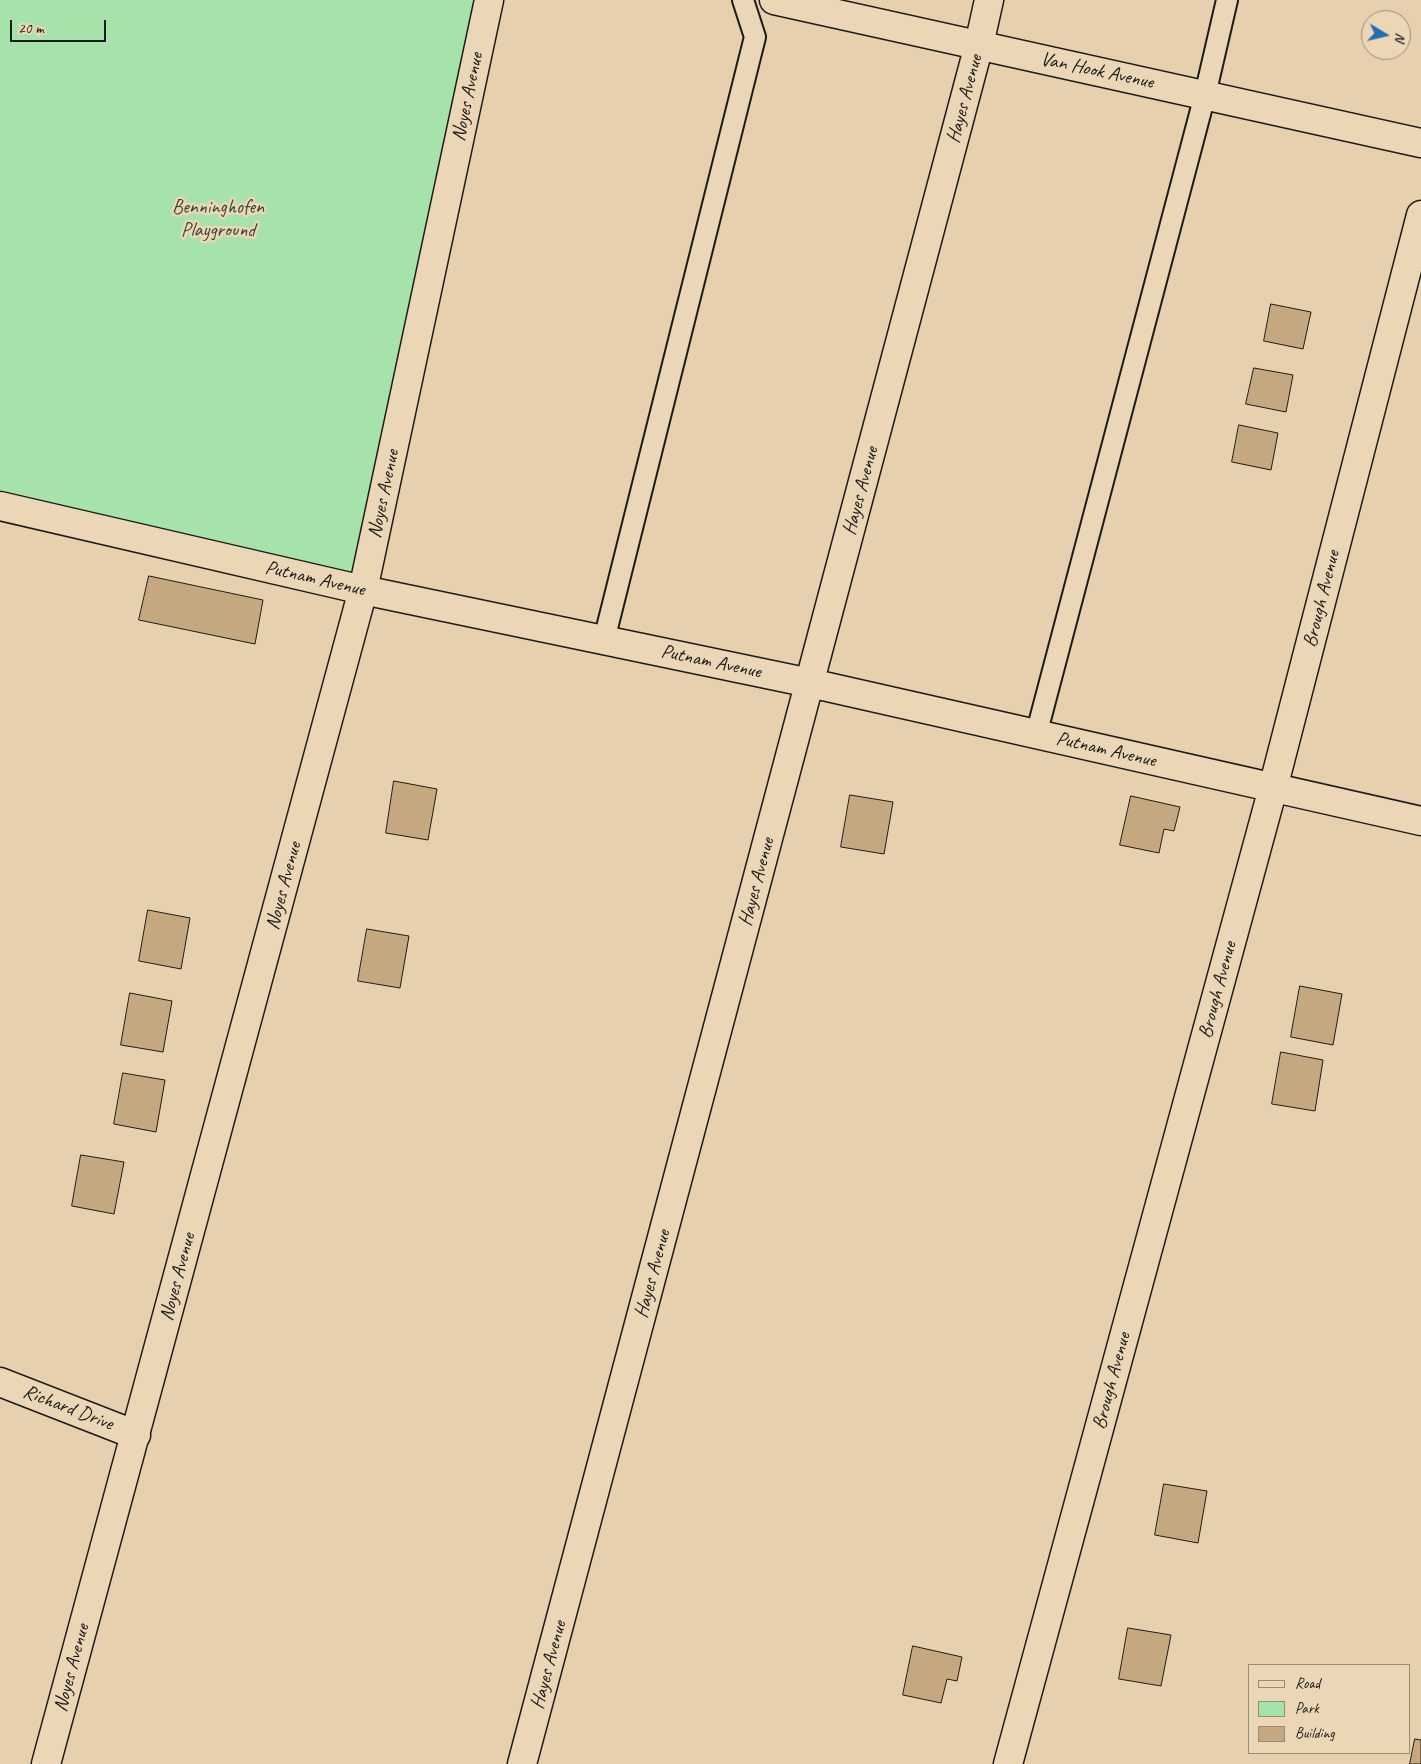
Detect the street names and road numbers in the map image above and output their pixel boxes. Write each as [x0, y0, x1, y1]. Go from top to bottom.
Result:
street label: Van Hook Avenue [1038, 47, 1156, 95]
street label: Noyes Avenue [447, 51, 489, 143]
street label: Hayes Avenue [942, 52, 988, 146]
street label: Hayes Avenue [838, 444, 884, 538]
street label: Noyes Avenue [363, 448, 405, 540]
street label: Brough Avenue [1298, 548, 1346, 650]
street label: Putnam Avenue [263, 556, 367, 602]
street label: Putnam Avenue [659, 640, 763, 684]
street label: Putnam Avenue [1054, 727, 1158, 773]
street label: Hayes Avenue [734, 835, 780, 929]
street label: Noyes Avenue [261, 840, 307, 932]
street label: Brough Avenue [1194, 939, 1242, 1041]
street label: Hayes Avenue [630, 1227, 676, 1321]
street label: Noyes Avenue [155, 1231, 201, 1323]
street label: Brough Avenue [1088, 1330, 1136, 1432]
street label: Richard Drive [20, 1380, 116, 1436]
street label: Hayes Avenue [526, 1618, 572, 1712]
street label: Noyes Avenue [49, 1622, 95, 1714]

